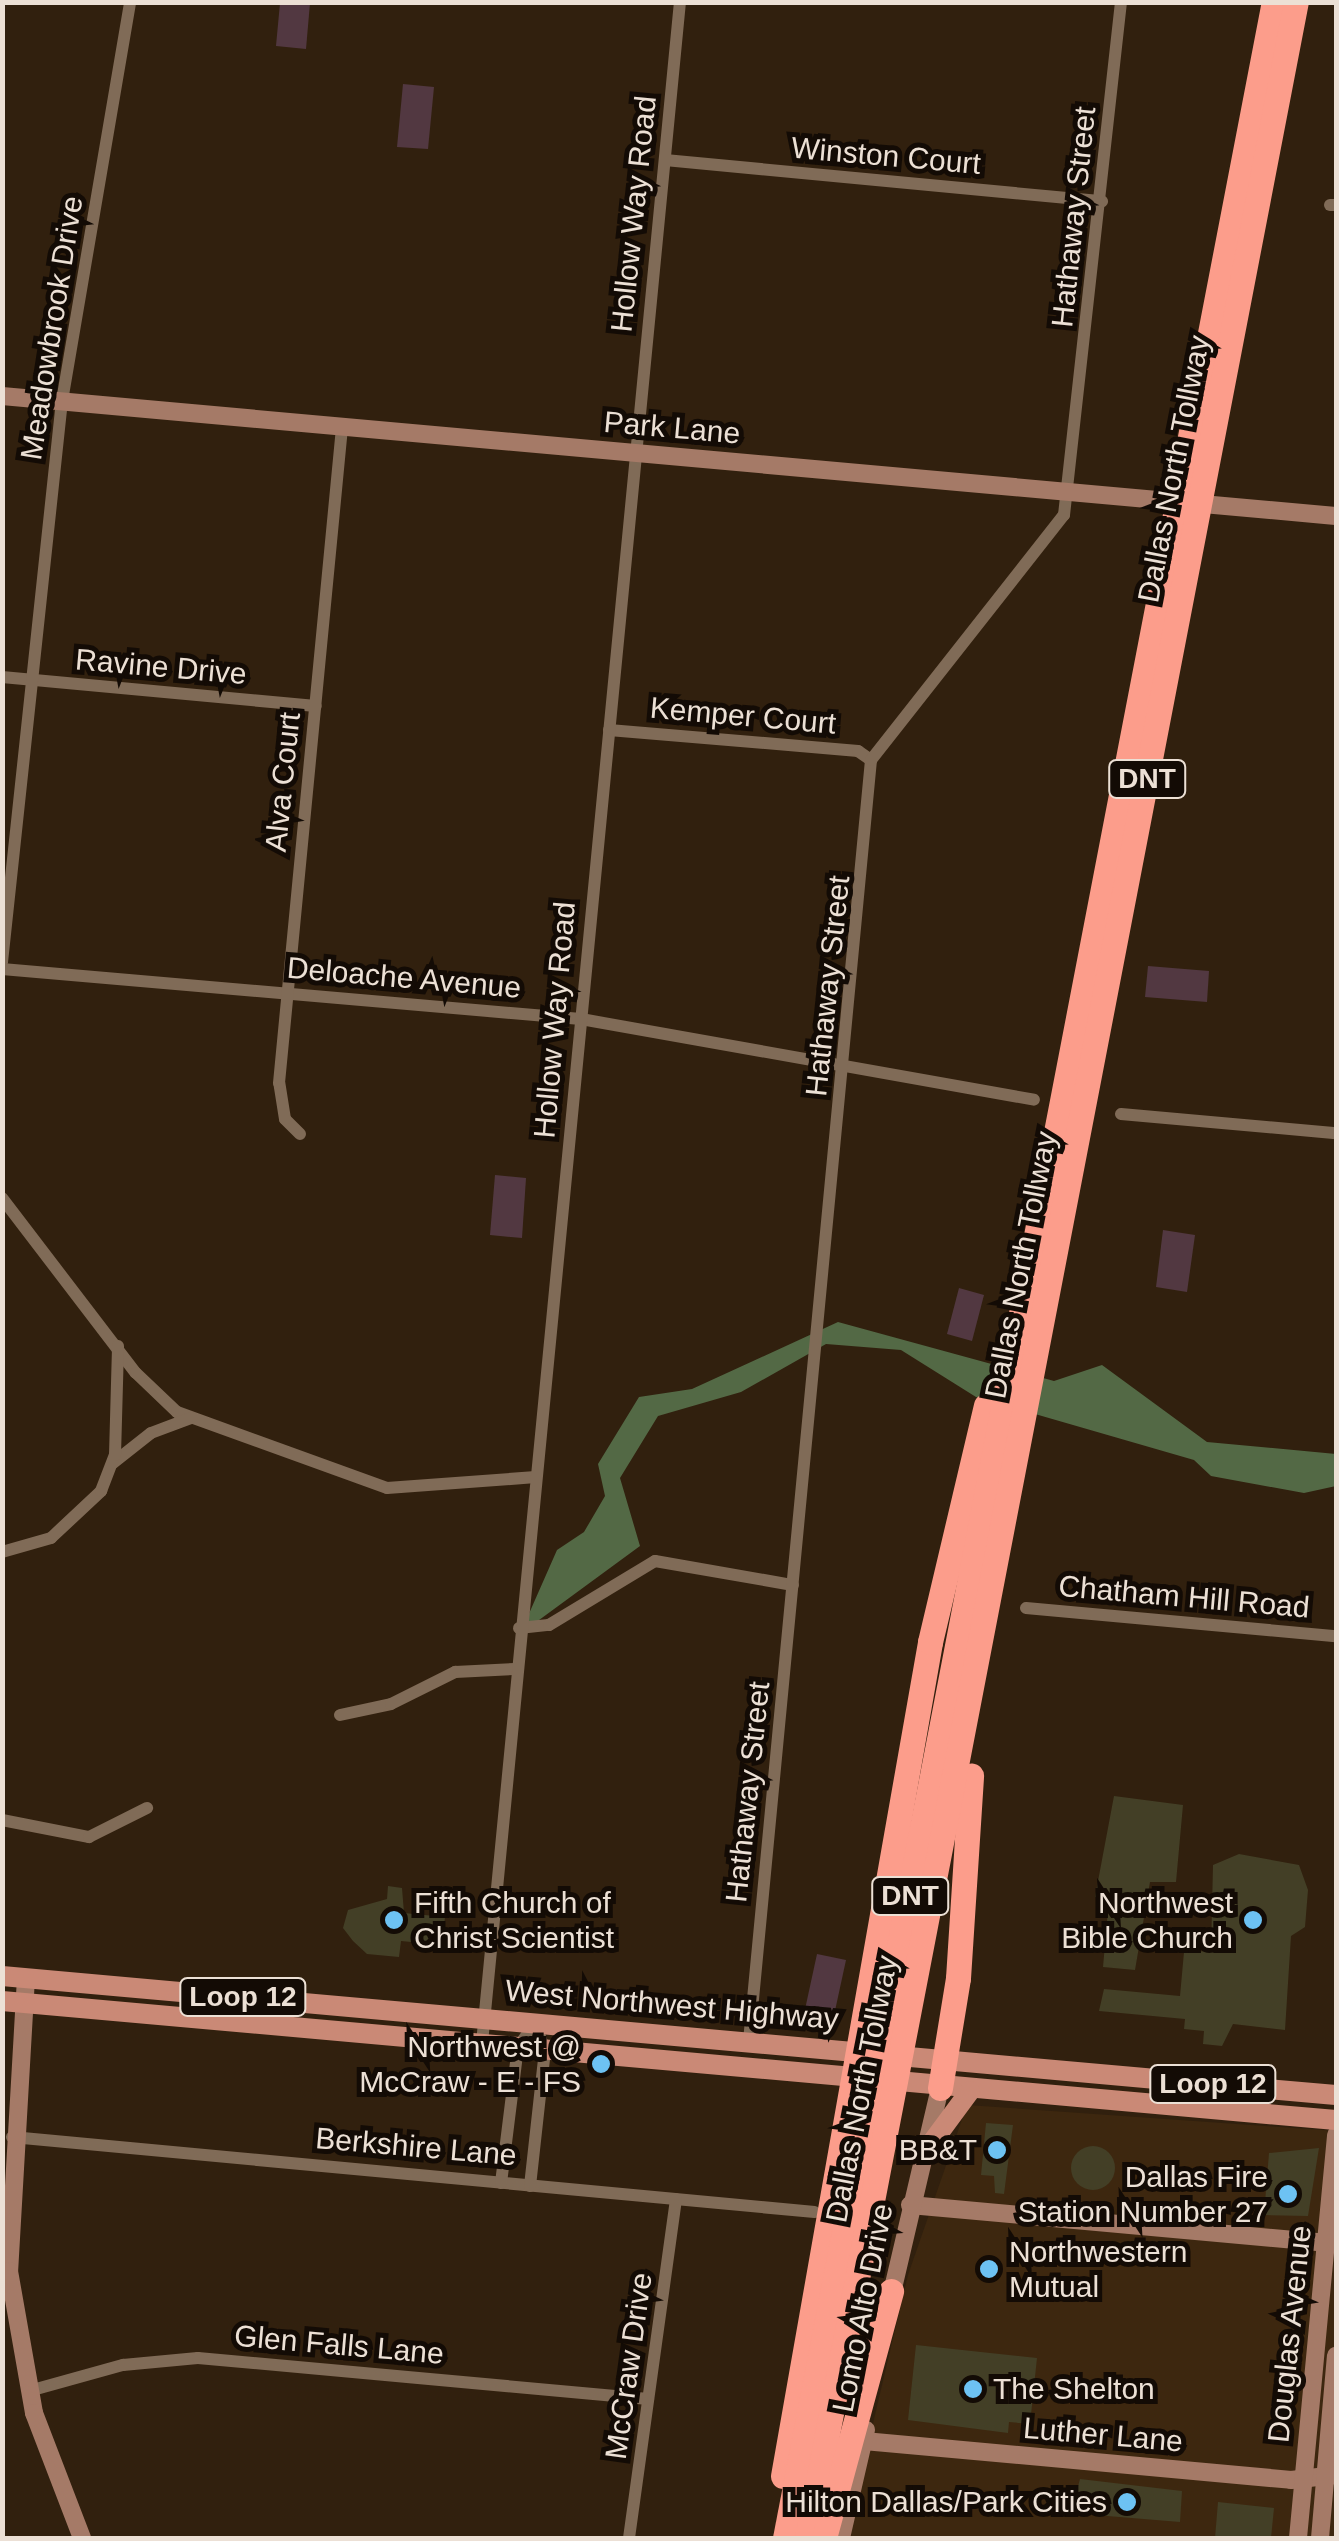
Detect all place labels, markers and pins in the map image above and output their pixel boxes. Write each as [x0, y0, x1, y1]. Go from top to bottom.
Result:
place label: Fifth Church of Christ Scientist [414, 1885, 614, 1956]
place label: Northwest Bible Church [1061, 1885, 1233, 1956]
marker: Fifth Church of Christ Scientist [383, 1909, 405, 1931]
marker: Northwest Bible Church [1242, 1909, 1264, 1931]
place label: Northwest @ McCraw - E - FS [359, 2029, 581, 2100]
marker: Northwest @ McCraw - E - FS [590, 2053, 612, 2075]
place label: BB&T [899, 2132, 977, 2168]
marker: BB&T [986, 2139, 1008, 2161]
place label: Dallas Fire Station Number 27 [1018, 2159, 1268, 2230]
marker: Dallas Fire Station Number 27 [1277, 2183, 1299, 2205]
place label: Northwestern Mutual [1009, 2234, 1187, 2304]
marker: Northwestern Mutual [978, 2258, 1000, 2280]
place label: The Shelton [993, 2371, 1155, 2407]
marker: The Shelton [962, 2378, 984, 2400]
place label: Hilton Dallas/Park Cities [785, 2484, 1107, 2520]
marker: Hilton Dallas/Park Cities [1116, 2491, 1138, 2513]

